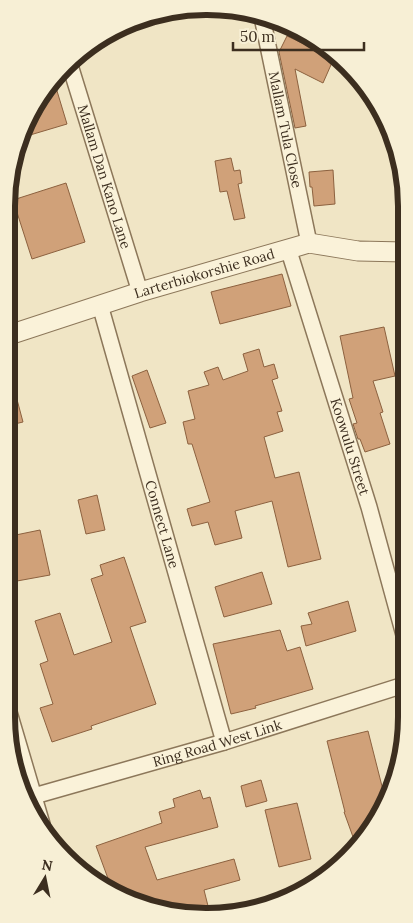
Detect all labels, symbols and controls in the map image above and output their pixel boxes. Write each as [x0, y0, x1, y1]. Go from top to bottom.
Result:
scale bar [233, 20, 364, 52]
text: 50 m [240, 27, 275, 46]
street label: Mallam Tula Close [264, 70, 306, 190]
street label: Mallam Dan Kano Lane [74, 102, 135, 251]
street label: Larterbiokorshie Road [132, 244, 277, 302]
street label: Koowulu Street [326, 396, 374, 498]
street label: Connect Lane [141, 478, 183, 571]
street label: Ring Road West Link [151, 715, 284, 771]
north arrow [20, 853, 70, 903]
text: N [40, 855, 54, 875]

